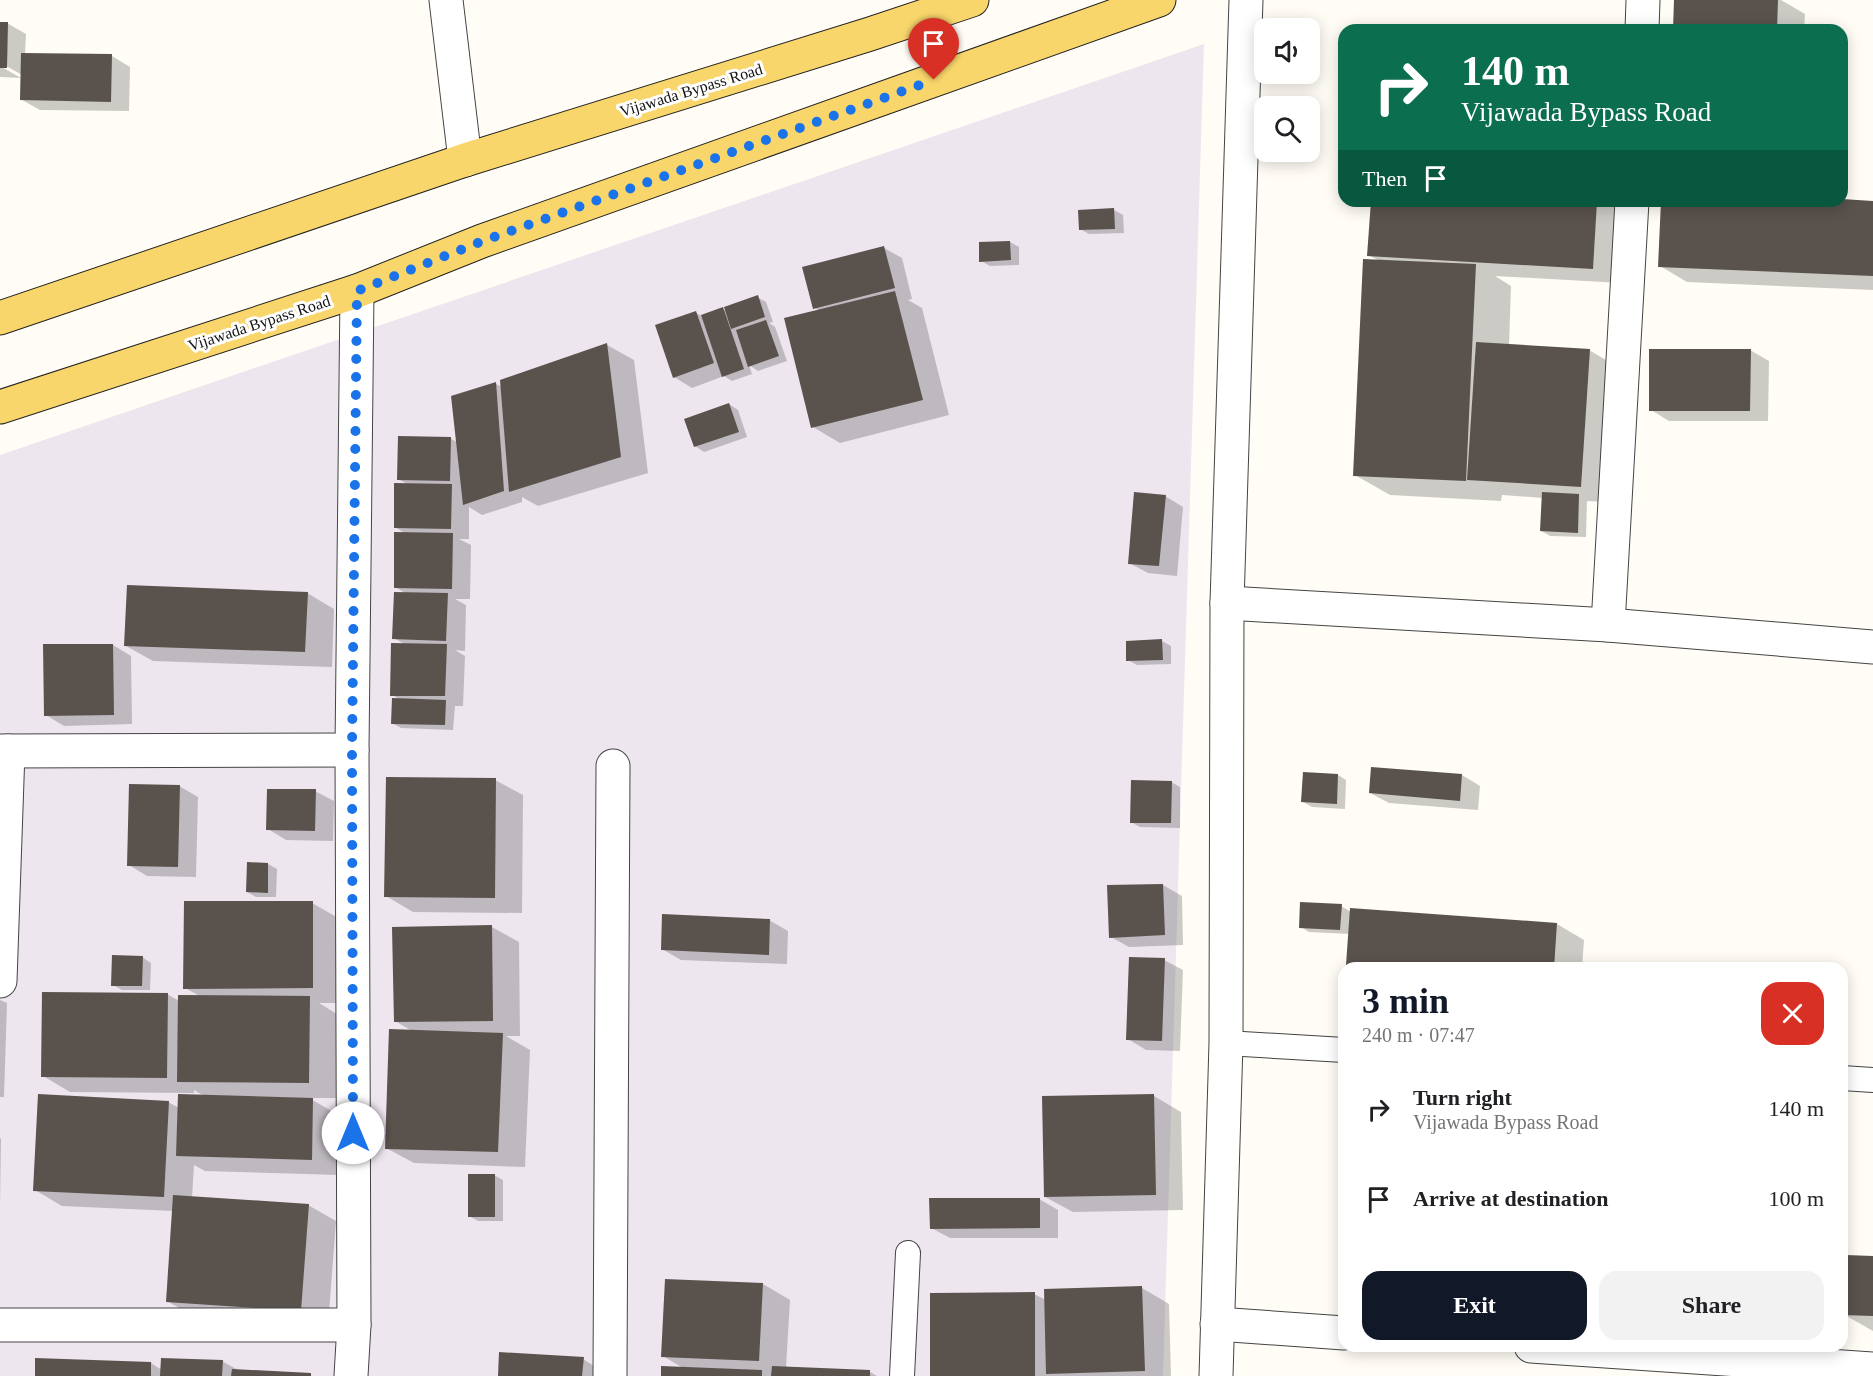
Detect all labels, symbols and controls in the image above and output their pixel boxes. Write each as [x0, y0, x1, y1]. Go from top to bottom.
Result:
pin [908, 18, 959, 80]
map controls [1254, 18, 1320, 162]
button: sound [1254, 18, 1320, 84]
icon: arrive [917, 27, 950, 60]
icon: right [1362, 48, 1440, 126]
text: 140 m [1461, 48, 1570, 94]
street label: Vijawada Bypass Road [618, 60, 765, 121]
button: search [1254, 96, 1320, 162]
text: Vijawada Bypass Road [1461, 97, 1711, 127]
icon: arrive [1419, 162, 1452, 195]
text: Then [1362, 166, 1407, 191]
street label: Vijawada Bypass Road [186, 292, 332, 355]
text: 3 min [1362, 981, 1449, 1021]
button: close [1761, 982, 1824, 1045]
text: 240 m · 07:47 [1362, 1024, 1475, 1046]
text: Turn right [1413, 1085, 1512, 1110]
icon: right [1362, 1093, 1395, 1126]
text: 140 m [1768, 1096, 1824, 1121]
position arrow [321, 1101, 385, 1165]
text: Vijawada Bypass Road [1413, 1111, 1598, 1133]
icon: arrive [1362, 1183, 1395, 1216]
text: Arrive at destination [1413, 1186, 1609, 1211]
text: 100 m [1768, 1186, 1824, 1211]
button: Exit [1362, 1271, 1587, 1340]
button: Share [1599, 1271, 1824, 1340]

